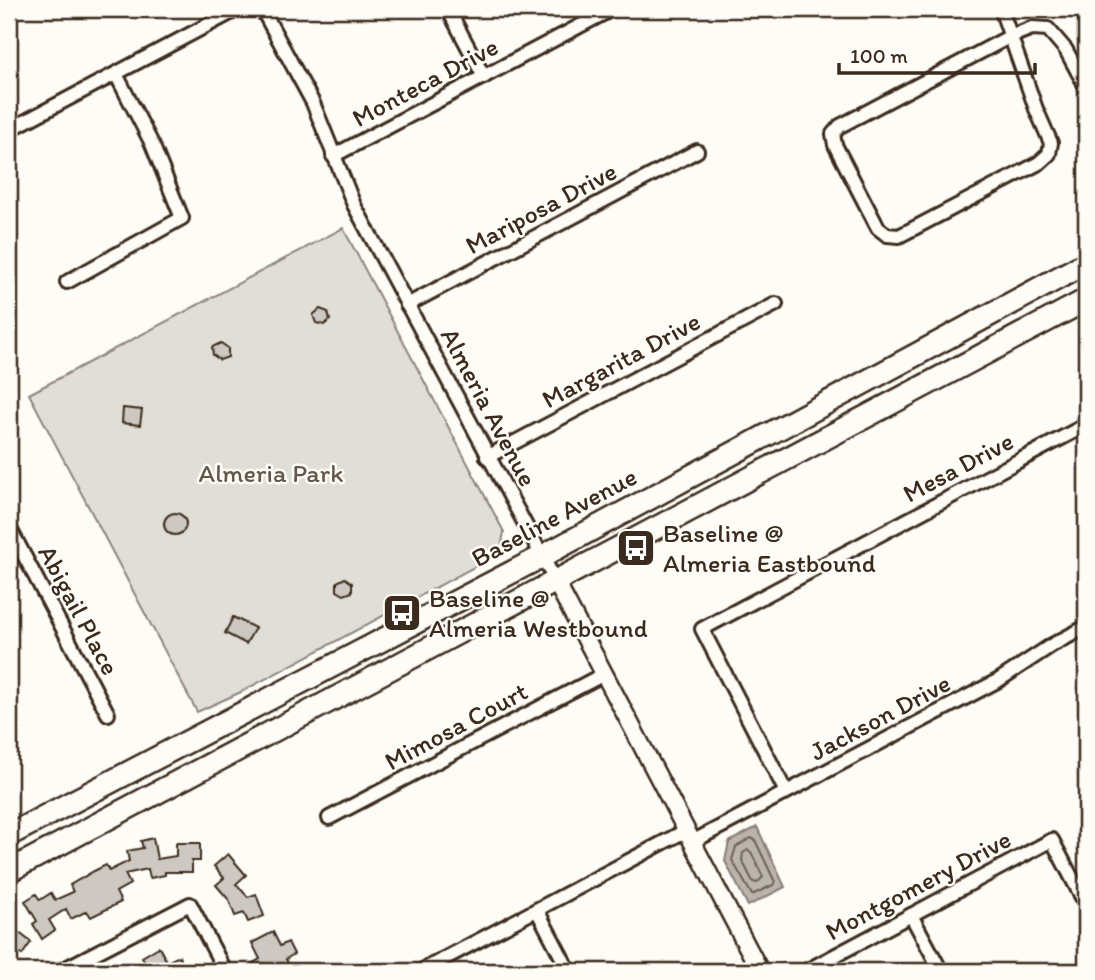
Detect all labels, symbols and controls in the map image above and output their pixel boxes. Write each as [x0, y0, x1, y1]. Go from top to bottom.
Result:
street label: Monteca Drive [347, 30, 503, 134]
scale bar [839, 32, 1036, 76]
text: 100 m [850, 43, 908, 68]
street label: Mariposa Drive [460, 155, 622, 261]
street label: Margarita Drive [536, 305, 706, 415]
street label: Almeria Avenue [434, 322, 544, 492]
street label: Mesa Drive [897, 425, 1019, 509]
park label: Almeria Park [199, 457, 343, 489]
street label: Baseline Avenue [466, 460, 642, 574]
place label: Baseline @ Almeria Eastbound [663, 517, 876, 579]
bus stop icon: Baseline @ Almeria Eastbound [615, 527, 657, 569]
street label: Abigail Place [31, 540, 127, 680]
place label: Baseline @ Almeria Westbound [429, 582, 648, 644]
bus stop icon: Baseline @ Almeria Westbound [381, 592, 423, 634]
street label: Jackson Drive [804, 667, 956, 767]
street label: Mimosa Court [379, 675, 533, 777]
street label: Montgomery Drive [820, 823, 1016, 947]

